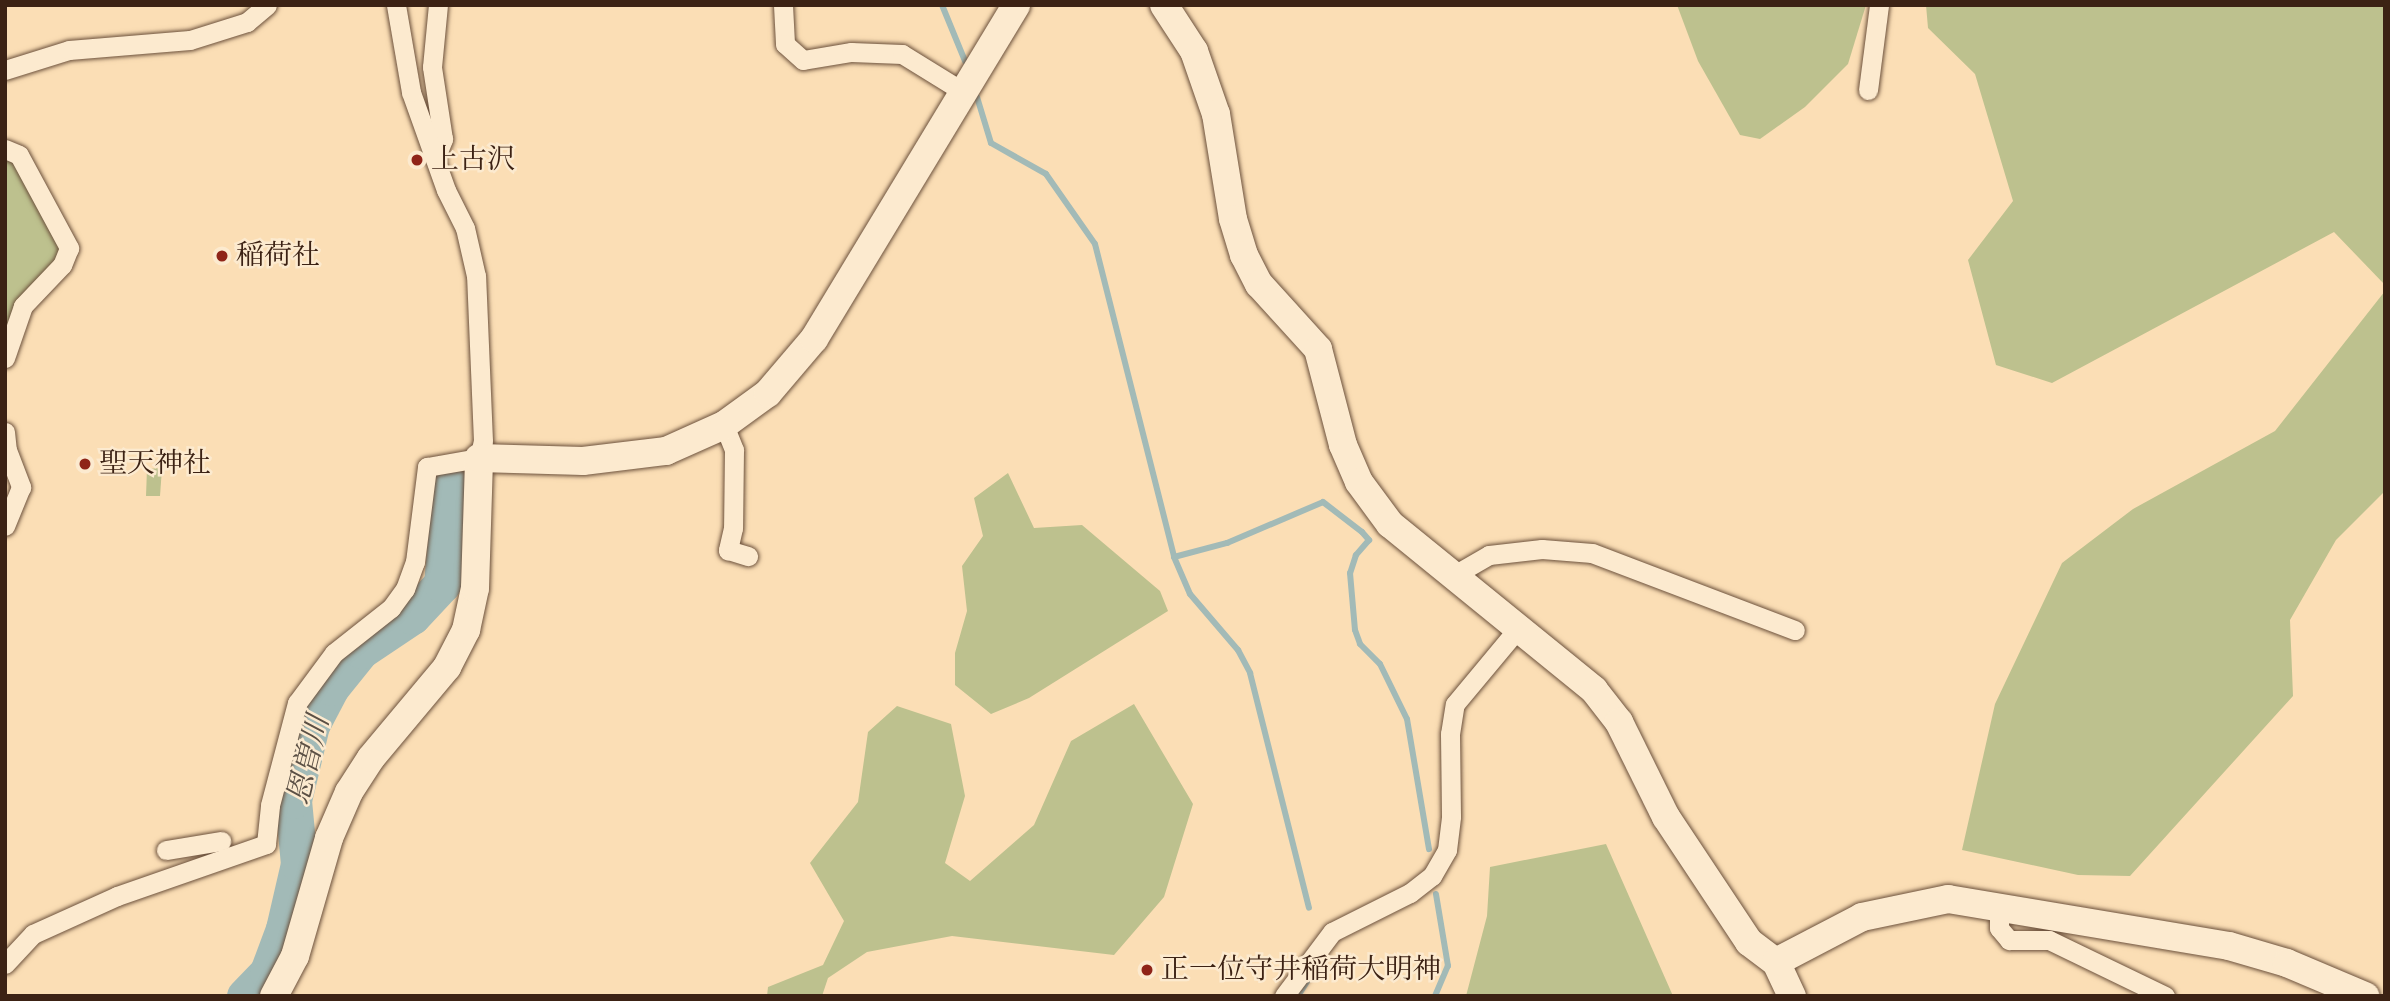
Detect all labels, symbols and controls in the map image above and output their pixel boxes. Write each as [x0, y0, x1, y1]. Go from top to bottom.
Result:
place label: 上古沢 [431, 143, 515, 177]
marker: 上古沢 [409, 152, 425, 168]
place label: 稲荷社 [236, 239, 320, 273]
marker: 稲荷社 [214, 248, 230, 264]
place label: 聖天神社 [99, 447, 211, 481]
marker: 聖天神社 [77, 456, 93, 472]
water label: 恩曽川 [281, 712, 337, 808]
place label: 正一位守井稲荷大明神 [1161, 953, 1441, 987]
marker: 正一位守井稲荷大明神 [1139, 962, 1155, 978]

